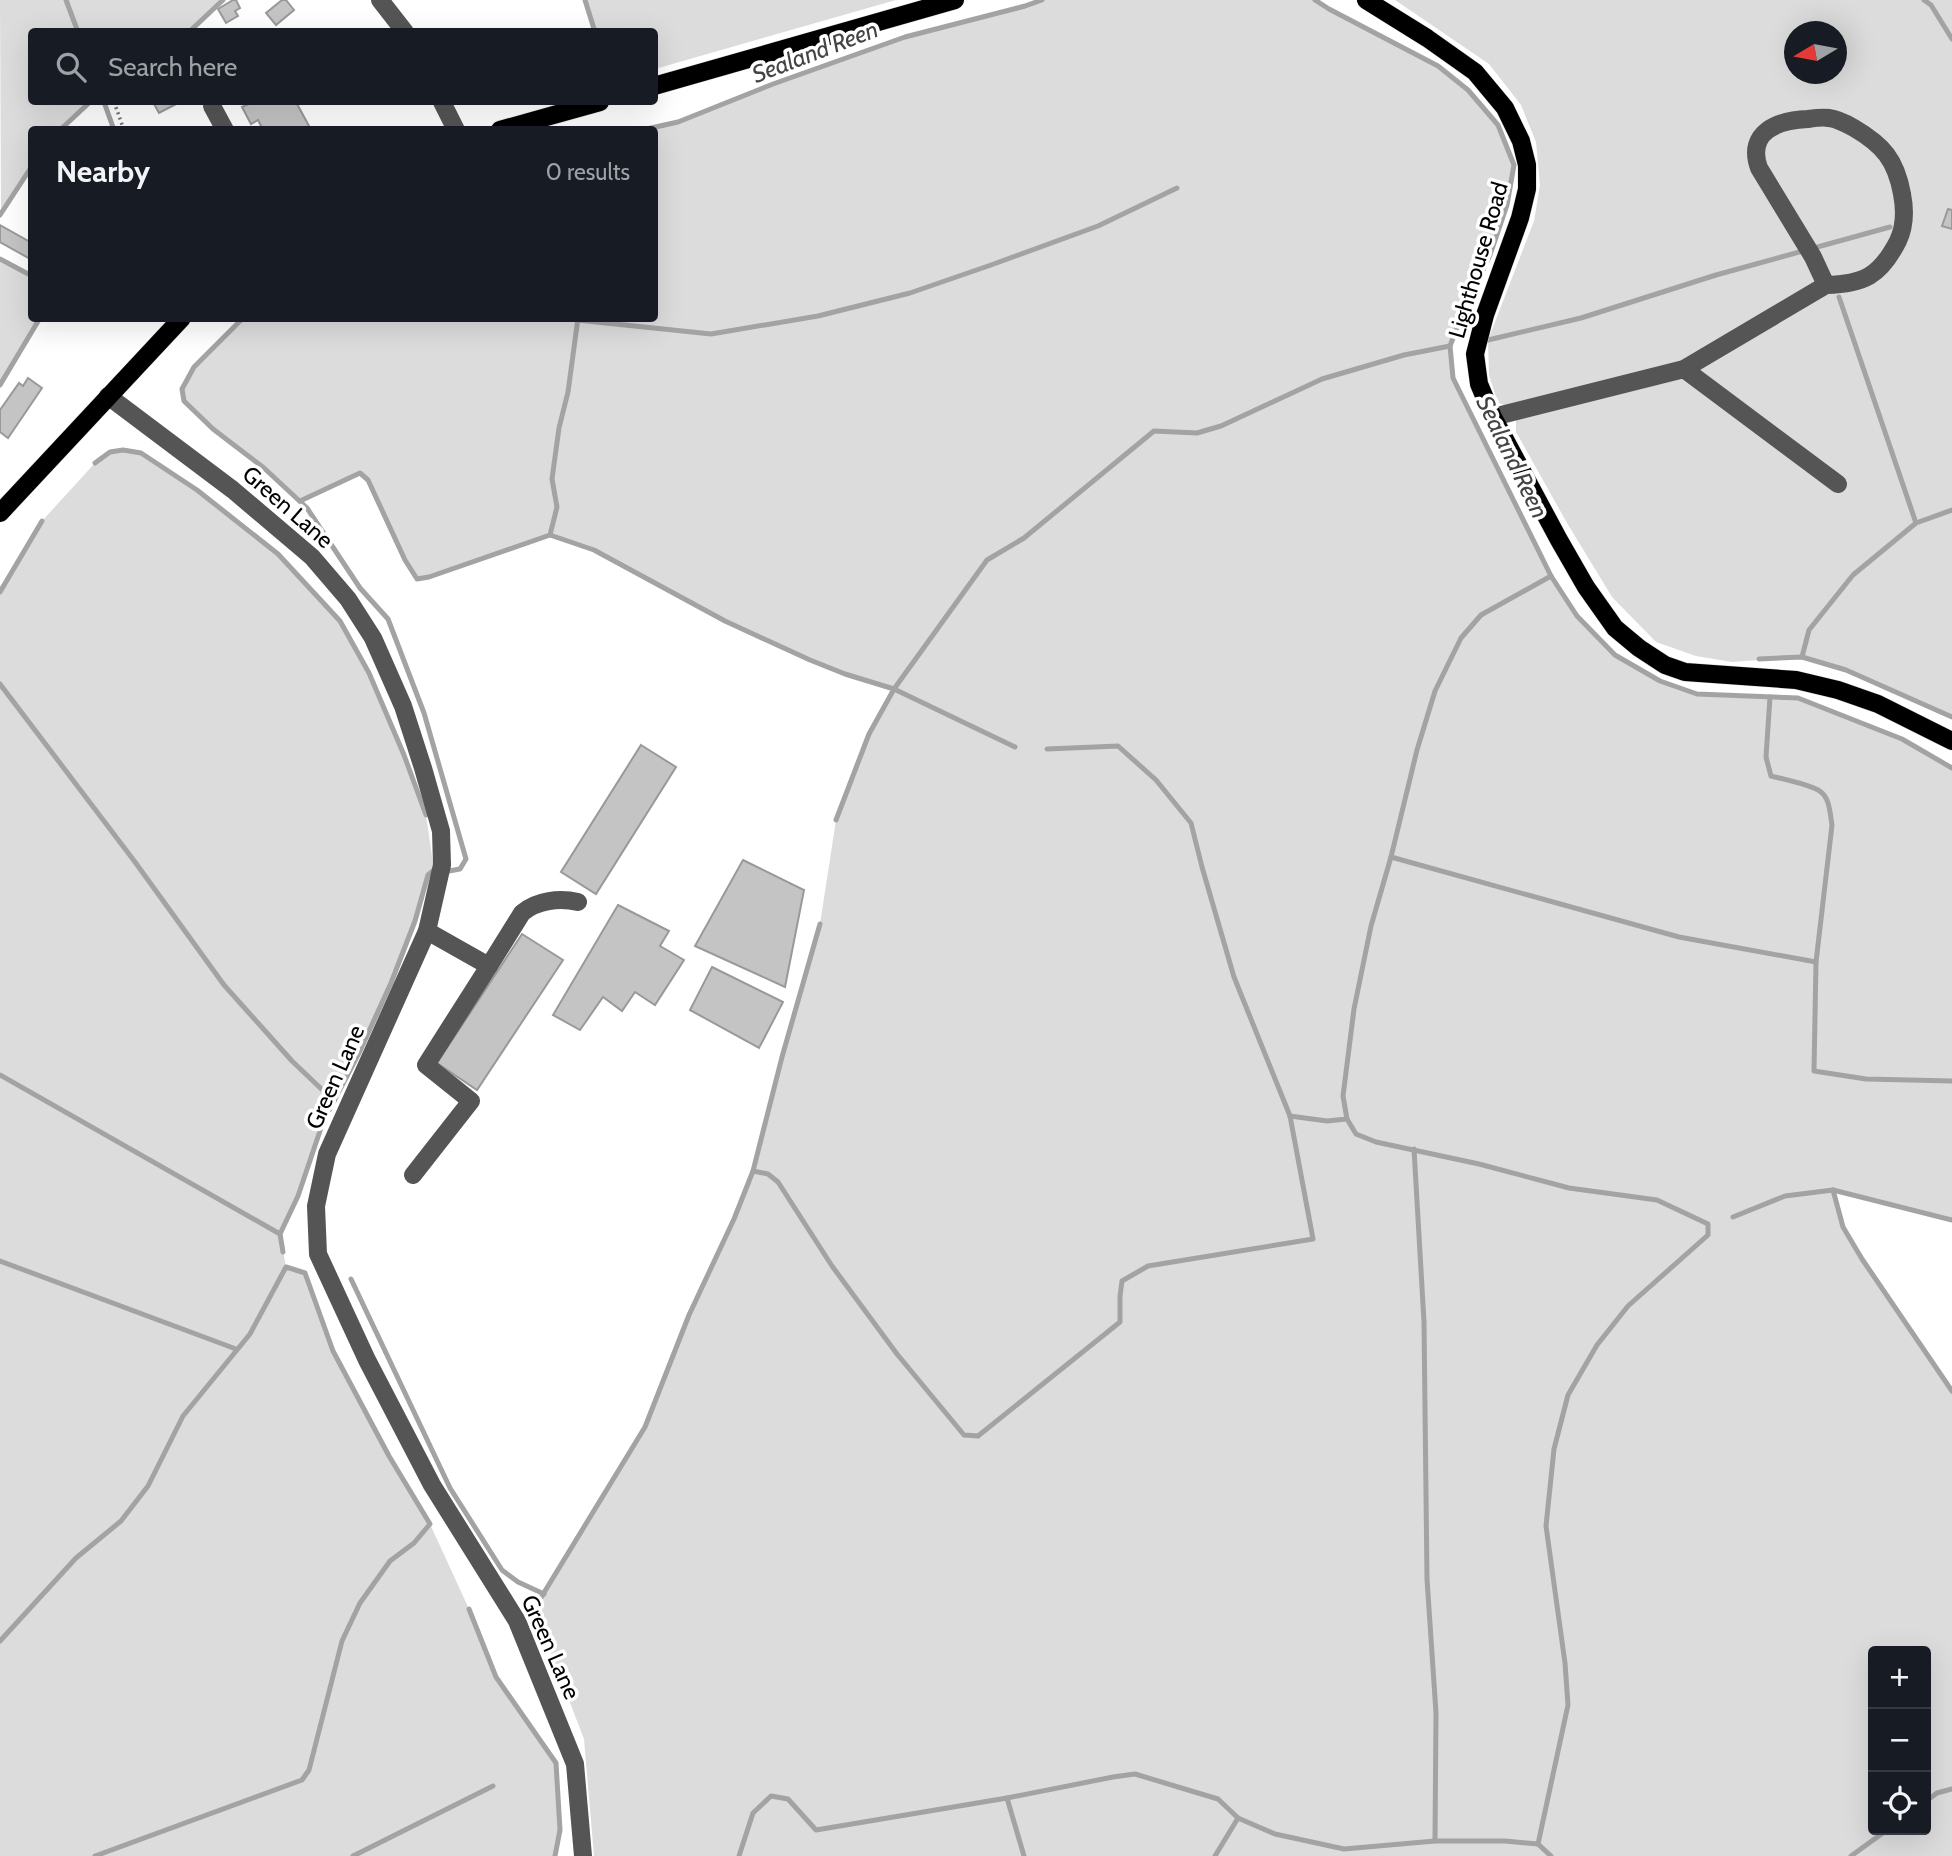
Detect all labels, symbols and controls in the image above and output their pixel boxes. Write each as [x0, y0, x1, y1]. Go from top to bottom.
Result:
water label: Sealand Reen [748, 14, 882, 89]
north arrow [1784, 21, 1847, 84]
search box [28, 28, 658, 105]
icon: search [52, 48, 90, 86]
text: Search here [108, 51, 237, 83]
text: Nearby [56, 153, 150, 190]
text: 0 results [546, 158, 630, 186]
street label: Lighthouse Road [1442, 179, 1514, 341]
water label: Sealand Reen [1470, 391, 1555, 523]
street label: Green Lane [237, 460, 339, 554]
street label: Green Lane [300, 1020, 370, 1133]
street label: Green Lane [516, 1591, 586, 1704]
map controls [1868, 1646, 1931, 1835]
button: + [1868, 1646, 1931, 1709]
button: − [1868, 1709, 1931, 1772]
button: locate [1868, 1772, 1931, 1835]

